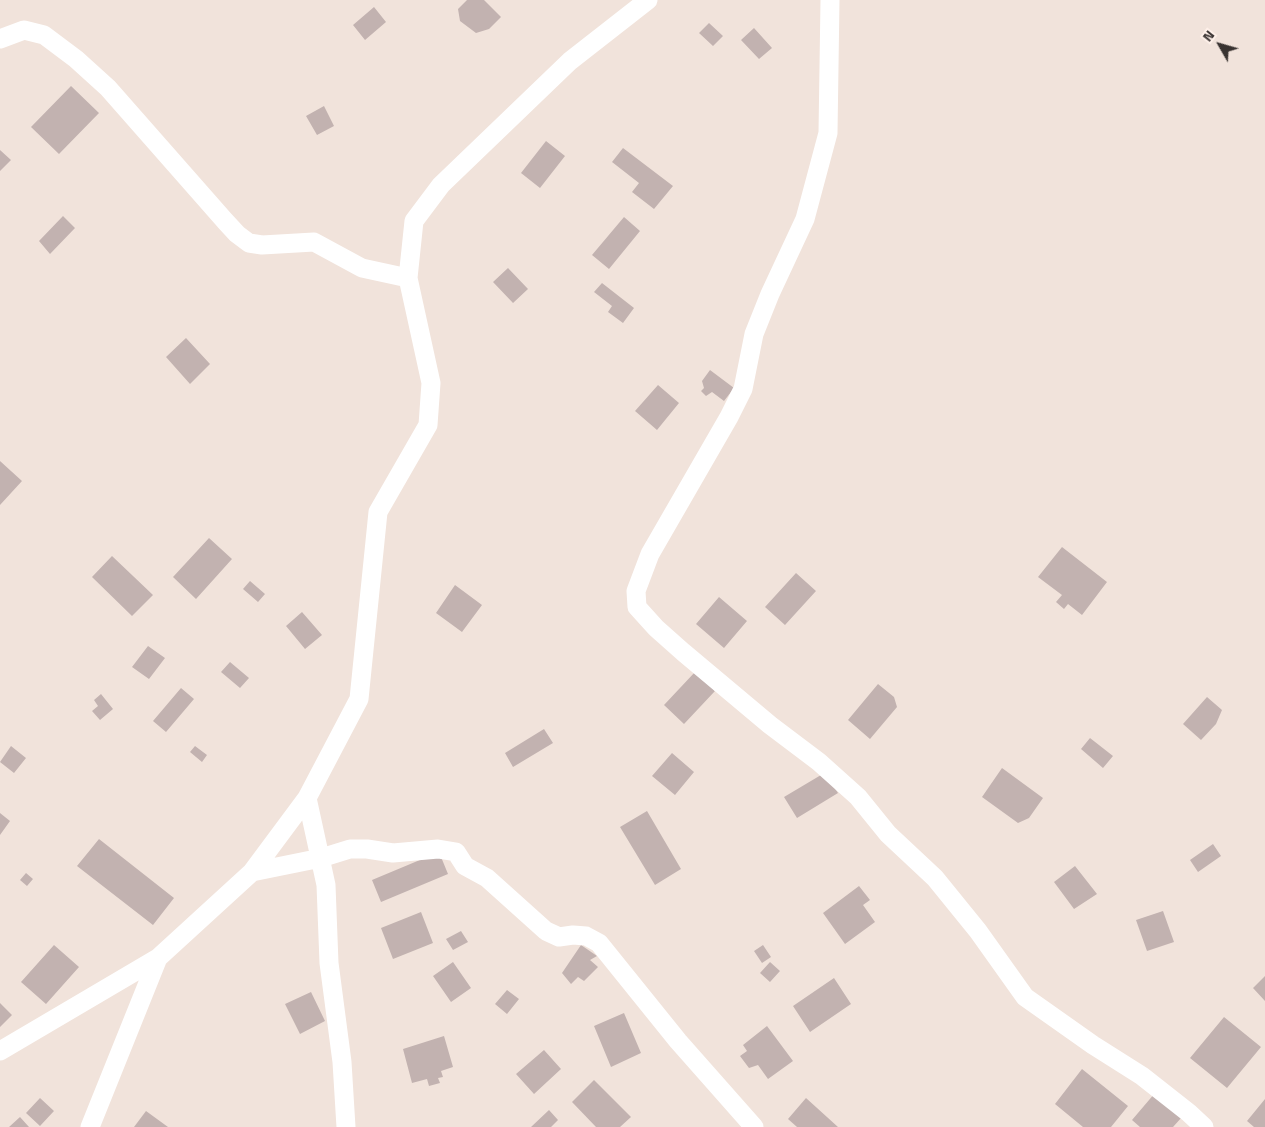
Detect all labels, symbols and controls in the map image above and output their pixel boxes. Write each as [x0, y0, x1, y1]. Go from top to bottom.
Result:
north arrow [1195, 20, 1245, 70]
text: N [1197, 25, 1219, 46]

